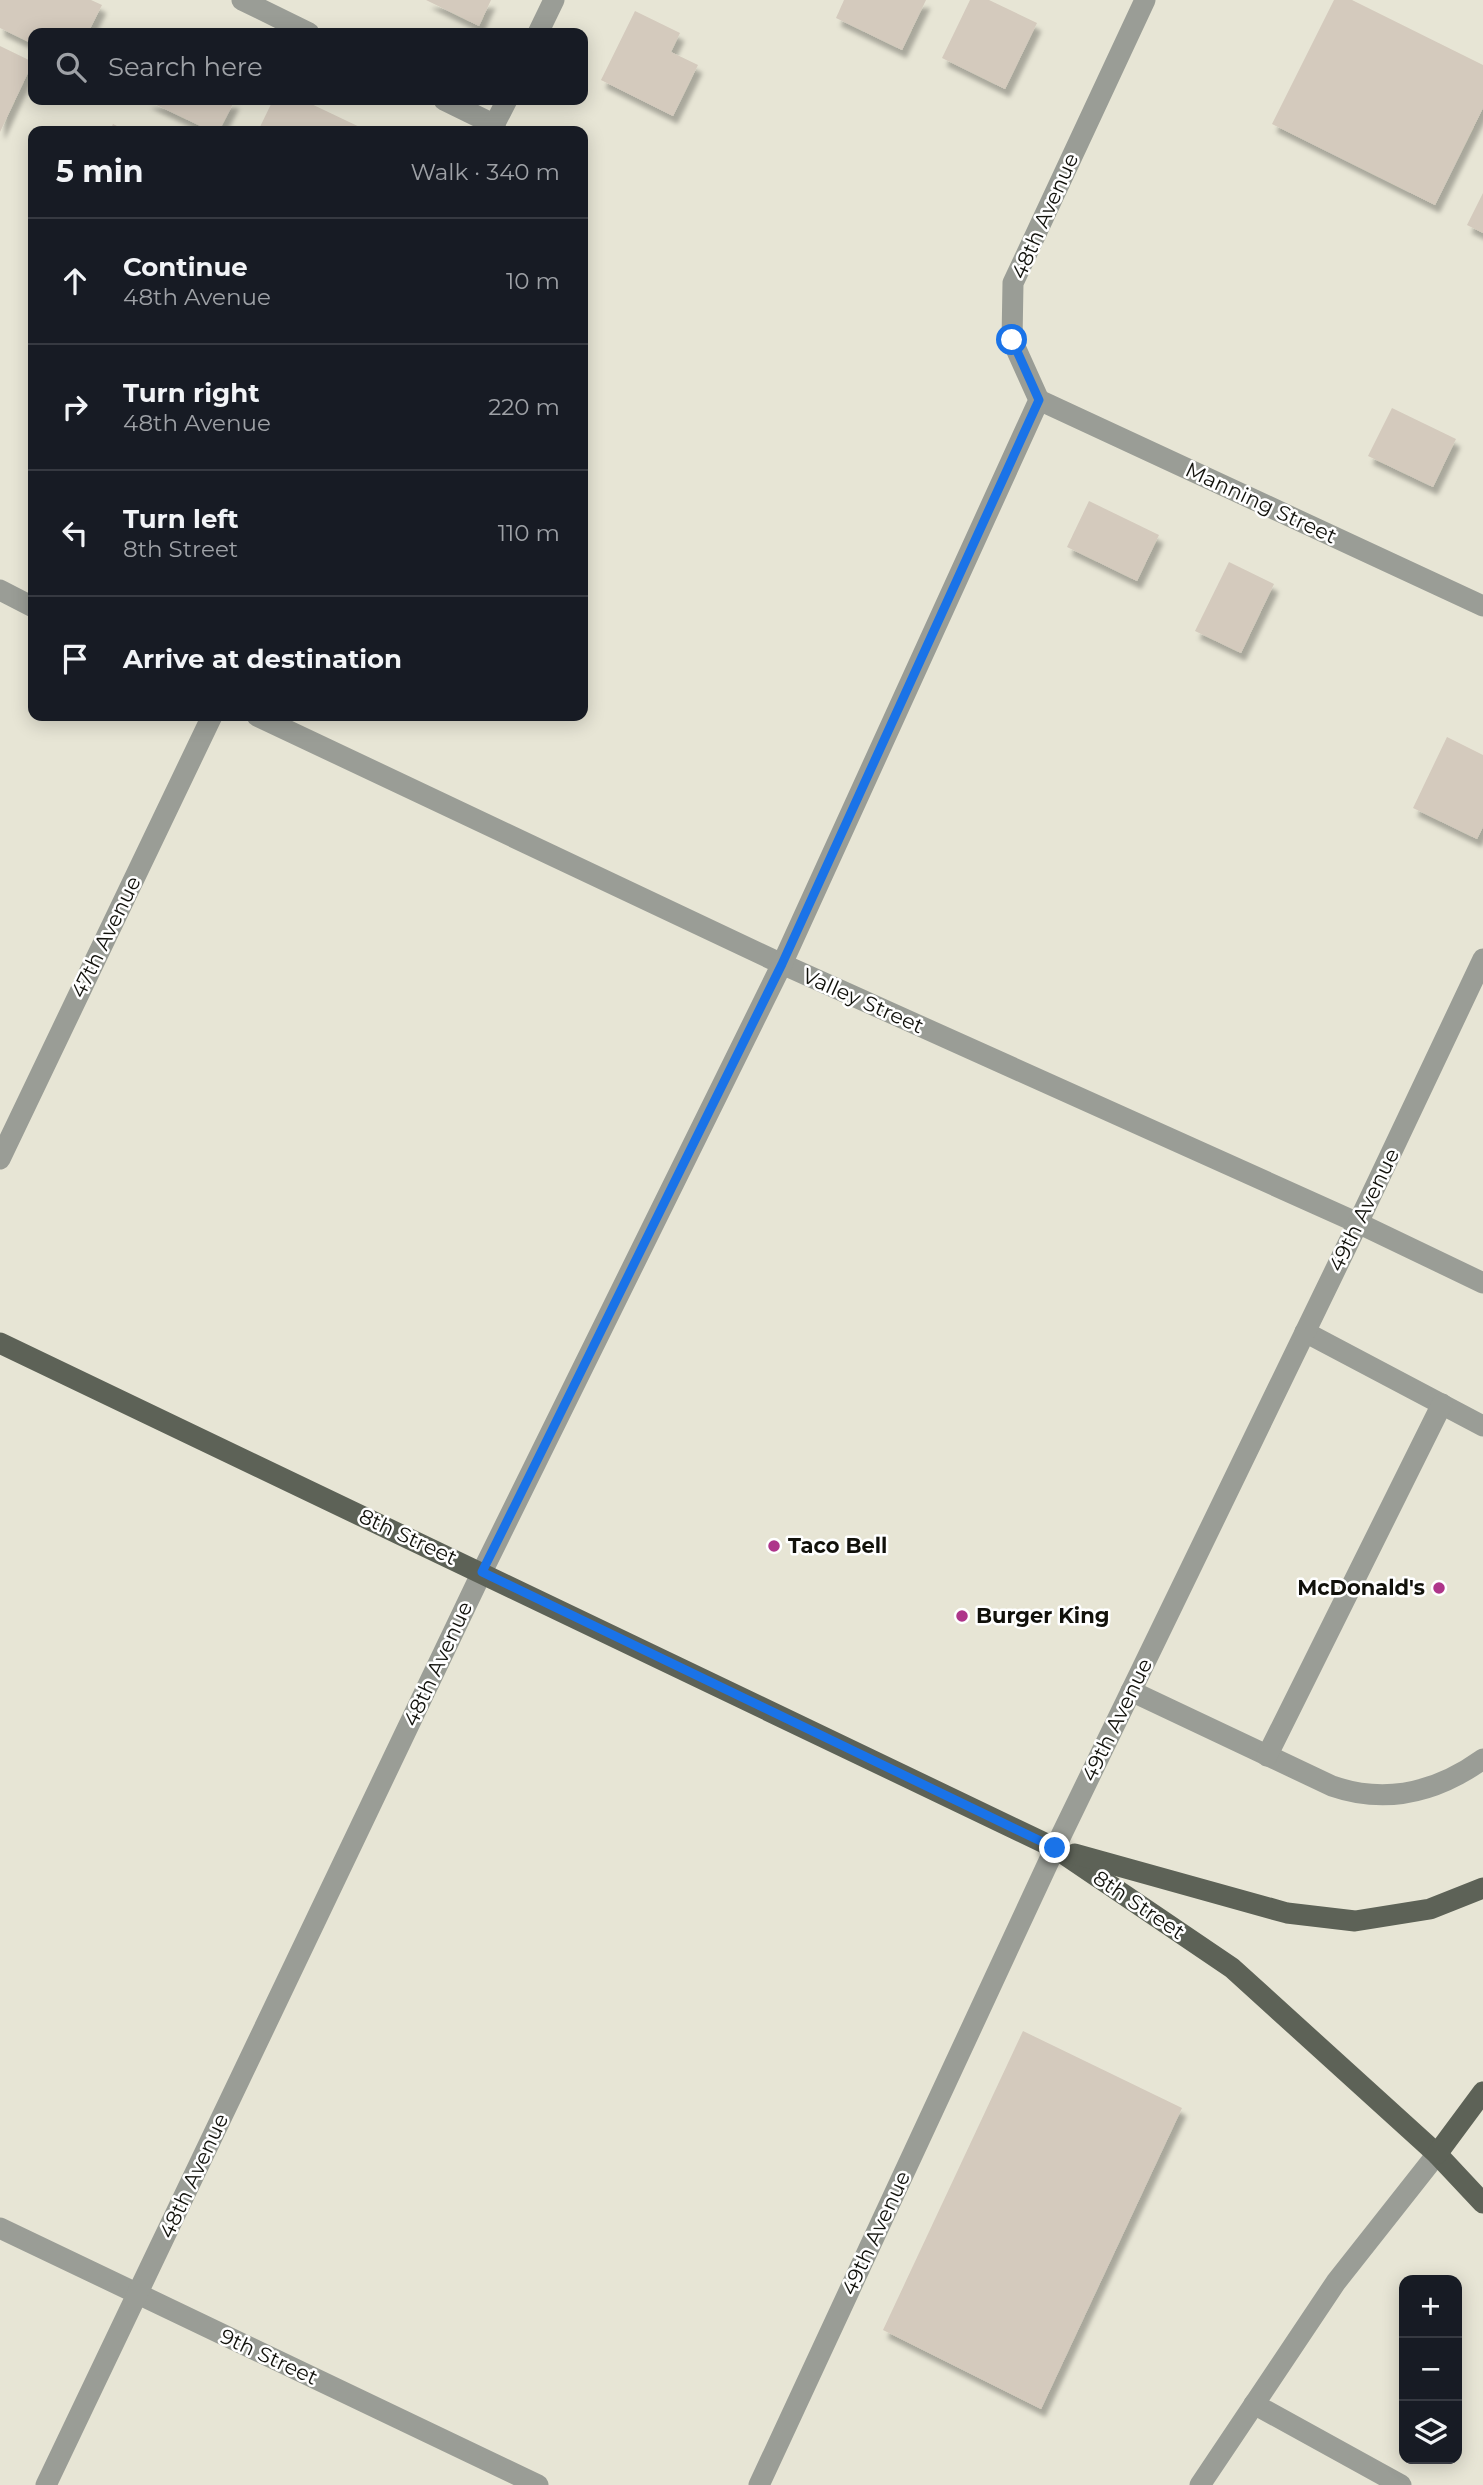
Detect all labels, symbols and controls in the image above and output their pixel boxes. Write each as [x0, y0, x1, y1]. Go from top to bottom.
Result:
search box [28, 28, 588, 105]
icon: search [52, 48, 90, 86]
text: Search here [108, 51, 263, 83]
street label: 48th Avenue [1006, 149, 1083, 283]
text: 5 min [56, 153, 144, 190]
text: Walk · 340 m [411, 158, 560, 186]
text: Continue [123, 251, 248, 283]
icon: ahead [56, 262, 94, 300]
text: 10 m [506, 267, 560, 295]
text: 48th Avenue [123, 283, 271, 311]
route start [996, 324, 1027, 355]
text: Turn right [123, 377, 259, 409]
icon: right [56, 388, 94, 426]
text: 220 m [488, 393, 560, 421]
text: 48th Avenue [123, 409, 271, 437]
street label: Manning Street [1182, 457, 1341, 549]
text: Turn left [123, 503, 239, 535]
icon: left [56, 514, 94, 552]
text: 110 m [498, 519, 560, 547]
text: 8th Street [123, 535, 238, 563]
icon: arrive [56, 640, 94, 678]
text: Arrive at destination [123, 643, 402, 675]
street label: 47th Avenue [65, 872, 146, 1002]
street label: Valley Street [799, 963, 928, 1038]
street label: 49th Avenue [1323, 1144, 1404, 1276]
street label: 8th Street [355, 1503, 461, 1570]
place label: Taco Bell [788, 1533, 887, 1558]
marker: Taco Bell [766, 1538, 782, 1554]
place label: McDonald's [1297, 1575, 1425, 1600]
marker: McDonald's [1431, 1580, 1447, 1596]
street label: 48th Avenue [398, 1597, 477, 1730]
place label: Burger King [976, 1603, 1109, 1628]
marker: Burger King [954, 1608, 970, 1624]
street label: 49th Avenue [1076, 1654, 1157, 1786]
route end [1039, 1832, 1070, 1863]
street label: 8th Street [1089, 1865, 1190, 1944]
street label: 48th Avenue [154, 2109, 233, 2242]
street label: 49th Avenue [836, 2167, 915, 2299]
map controls [1399, 2275, 1462, 2464]
button: + [1399, 2275, 1462, 2338]
street label: 9th Street [216, 2323, 322, 2390]
button: − [1399, 2338, 1462, 2401]
button: layers [1399, 2401, 1462, 2464]

